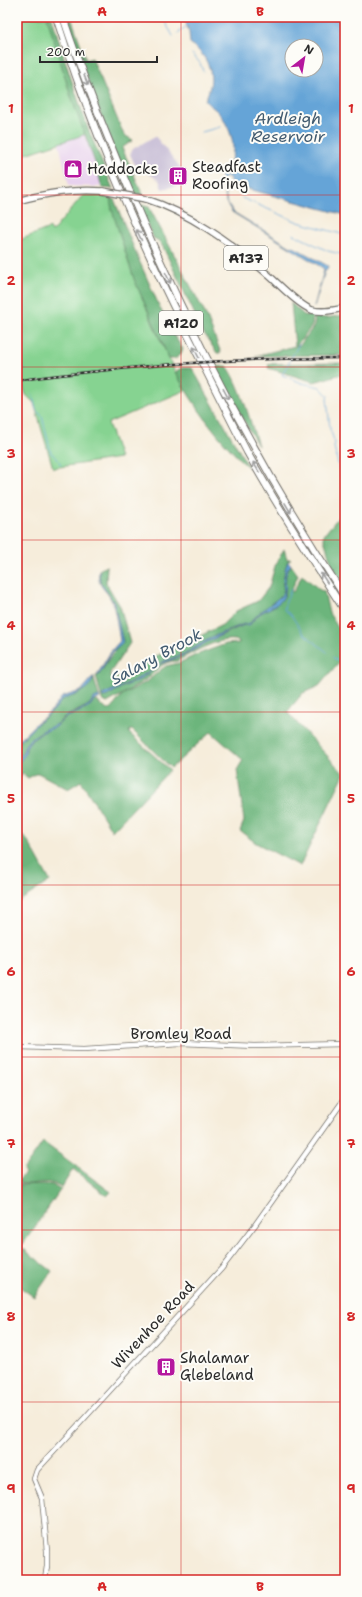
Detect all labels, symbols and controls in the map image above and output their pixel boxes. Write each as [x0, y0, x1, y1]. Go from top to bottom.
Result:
text: A [97, 3, 107, 20]
text: B [256, 3, 264, 20]
scale bar [40, 38, 157, 64]
north arrow [284, 38, 324, 78]
text: N [301, 41, 317, 59]
text: 200 m [46, 44, 85, 60]
one-way arrow [83, 74, 91, 86]
text: 1 [8, 100, 14, 117]
text: 1 [348, 100, 354, 117]
water label: Ardleigh Reservoir [251, 108, 326, 147]
place label: Steadfast Roofing [192, 157, 261, 194]
shop icon: Haddocks [62, 158, 84, 180]
place label: Haddocks [87, 159, 158, 179]
building icon: Steadfast Roofing [167, 165, 189, 187]
one-way arrow [135, 229, 142, 241]
road number: A137 [224, 246, 268, 270]
one-way arrow [165, 271, 172, 283]
text: 2 [6, 272, 16, 289]
text: 2 [346, 272, 356, 289]
road number: A120 [159, 311, 203, 335]
one-way arrow [192, 346, 199, 358]
one-way arrow [223, 388, 230, 400]
text: 3 [6, 445, 16, 462]
text: 3 [346, 445, 356, 462]
one-way arrow [252, 461, 260, 473]
one-way arrow [285, 502, 293, 514]
one-way arrow [319, 572, 327, 584]
text: 4 [6, 617, 16, 634]
text: 4 [346, 617, 356, 634]
water label: Salary Brook [107, 624, 206, 689]
text: 5 [7, 790, 15, 807]
text: 5 [347, 790, 355, 807]
text: 6 [6, 963, 16, 980]
text: 6 [346, 963, 356, 980]
street label: Bromley Road [130, 1024, 232, 1044]
text: 7 [6, 1135, 16, 1152]
text: 7 [346, 1135, 356, 1152]
street label: Wivenhoe Road [107, 1276, 199, 1373]
text: 8 [6, 1308, 16, 1325]
text: 8 [346, 1308, 356, 1325]
place label: Shalamar Glebeland [180, 1348, 254, 1385]
building icon: Shalamar Glebeland [155, 1356, 177, 1378]
text: 9 [6, 1480, 16, 1497]
text: 9 [346, 1480, 356, 1497]
text: A [97, 1578, 107, 1595]
text: B [256, 1578, 264, 1595]

